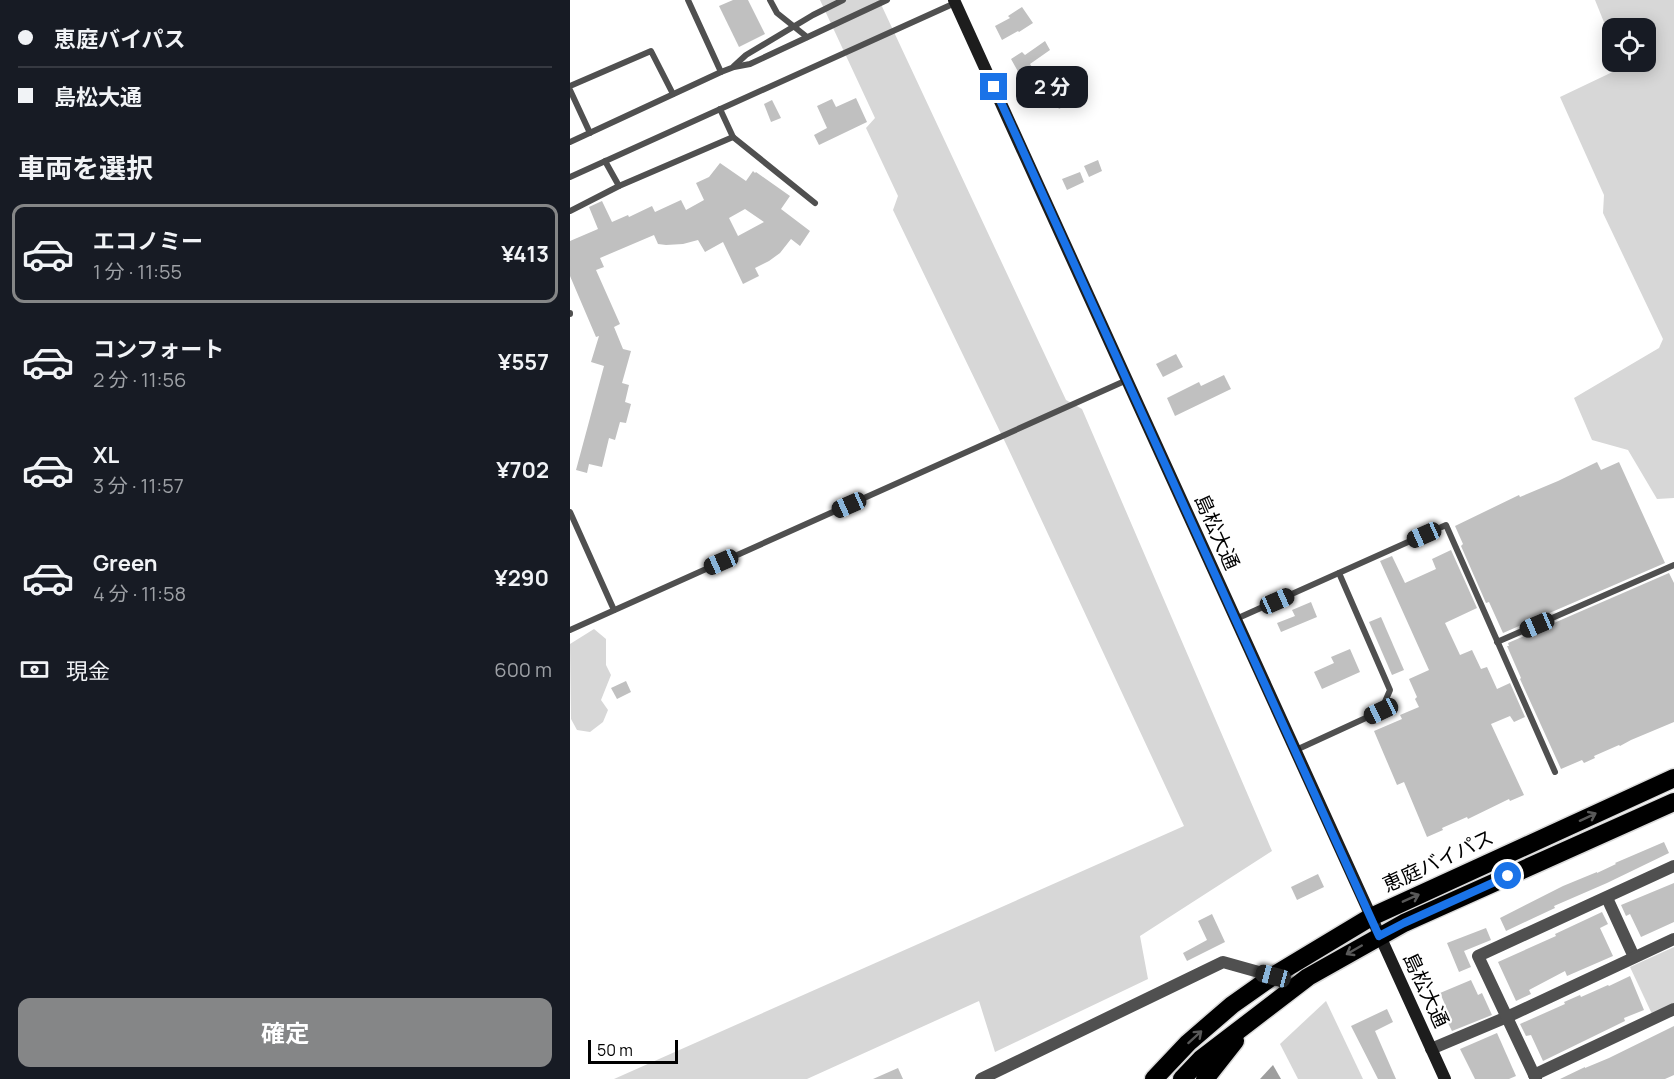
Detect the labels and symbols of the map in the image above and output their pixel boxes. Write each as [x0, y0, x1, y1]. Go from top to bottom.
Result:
callout: 2 分 [1015, 66, 1087, 108]
route end [980, 73, 1007, 100]
car [829, 489, 869, 521]
street label: 島松大通 [1189, 490, 1246, 574]
car [1404, 519, 1444, 551]
car [701, 546, 741, 578]
car [1257, 585, 1297, 617]
car [1517, 610, 1557, 640]
car [1361, 695, 1401, 727]
one-way arrow [1579, 811, 1597, 822]
street label: 恵庭バイパス [1378, 823, 1498, 898]
route start [1494, 862, 1521, 889]
one-way arrow [1401, 892, 1419, 904]
one-way arrow [1346, 944, 1363, 956]
street label: 島松大通 [1397, 948, 1456, 1032]
car [1253, 963, 1293, 989]
one-way arrow [1187, 1030, 1202, 1044]
scale bar [588, 1037, 678, 1064]

